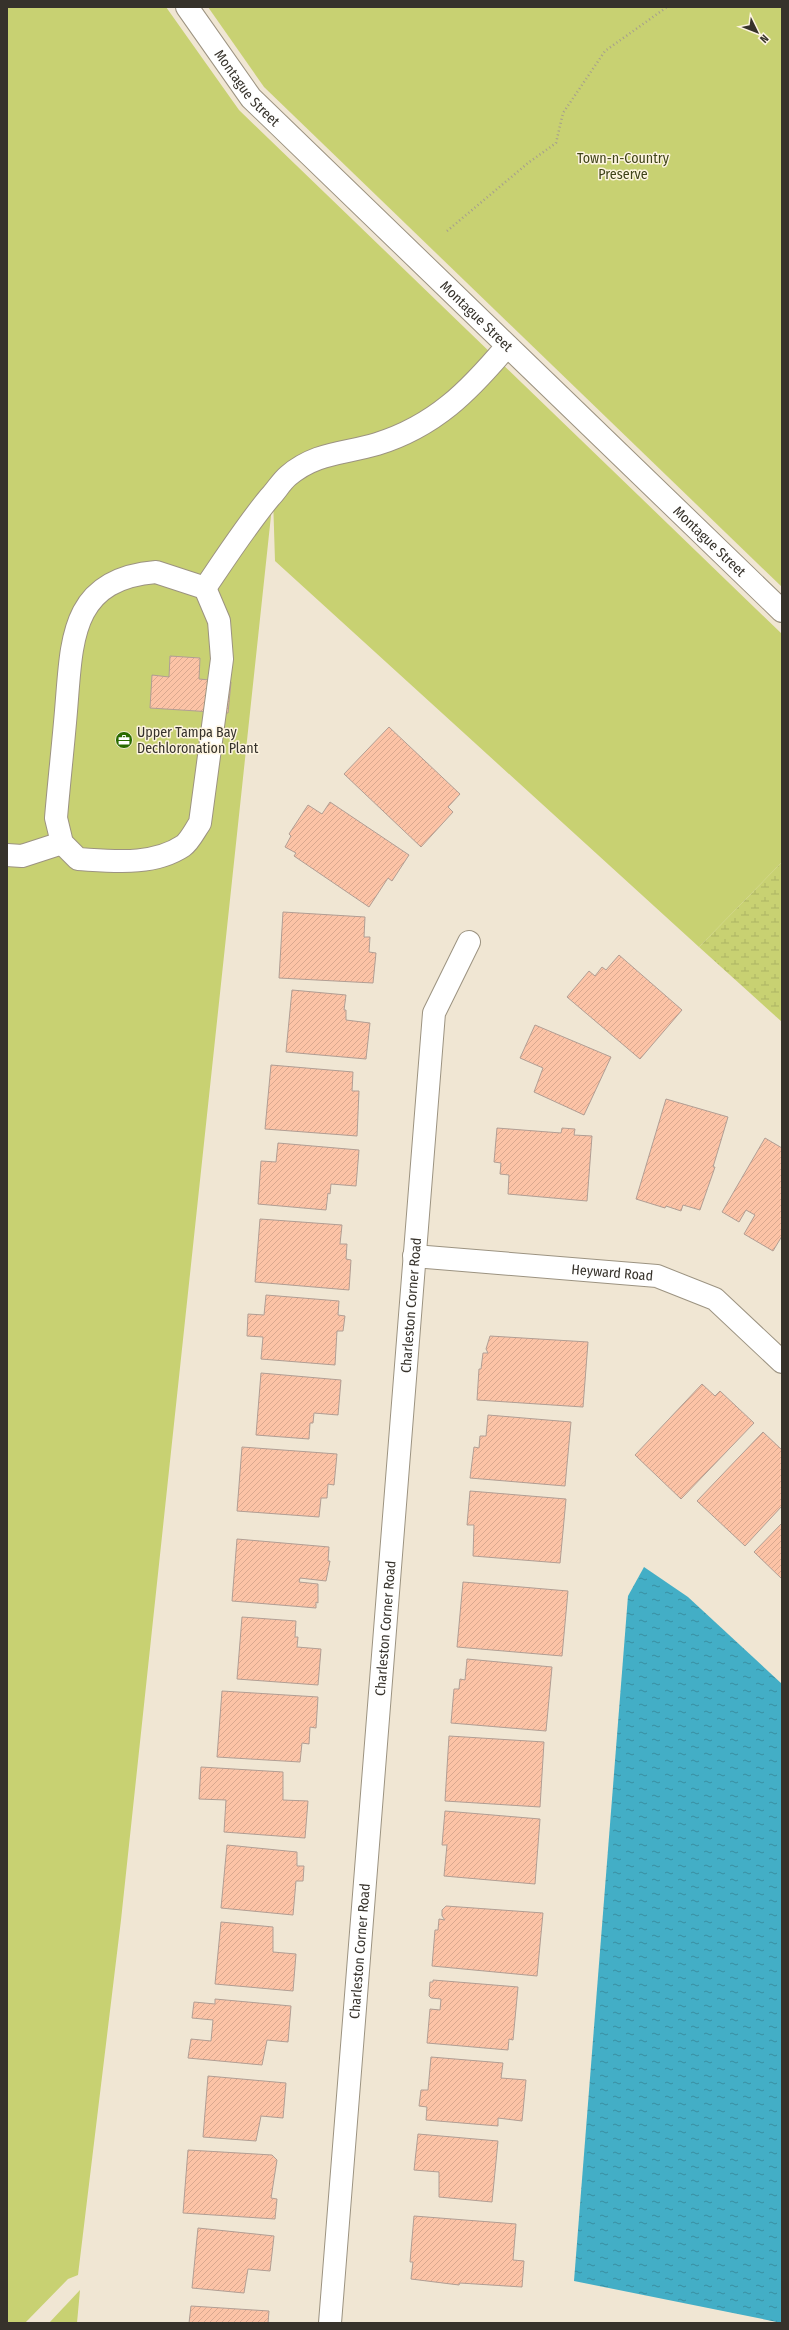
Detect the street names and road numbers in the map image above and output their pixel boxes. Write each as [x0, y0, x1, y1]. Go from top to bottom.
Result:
street label: Montague Street [211, 46, 284, 130]
street label: Montague Street [437, 277, 517, 355]
street label: Montague Street [670, 502, 750, 580]
street label: Charleston Corner Road [397, 1237, 425, 1374]
street label: Heyward Road [571, 1260, 654, 1284]
street label: Charleston Corner Road [371, 1560, 399, 1697]
street label: Charleston Corner Road [346, 1883, 373, 2020]

